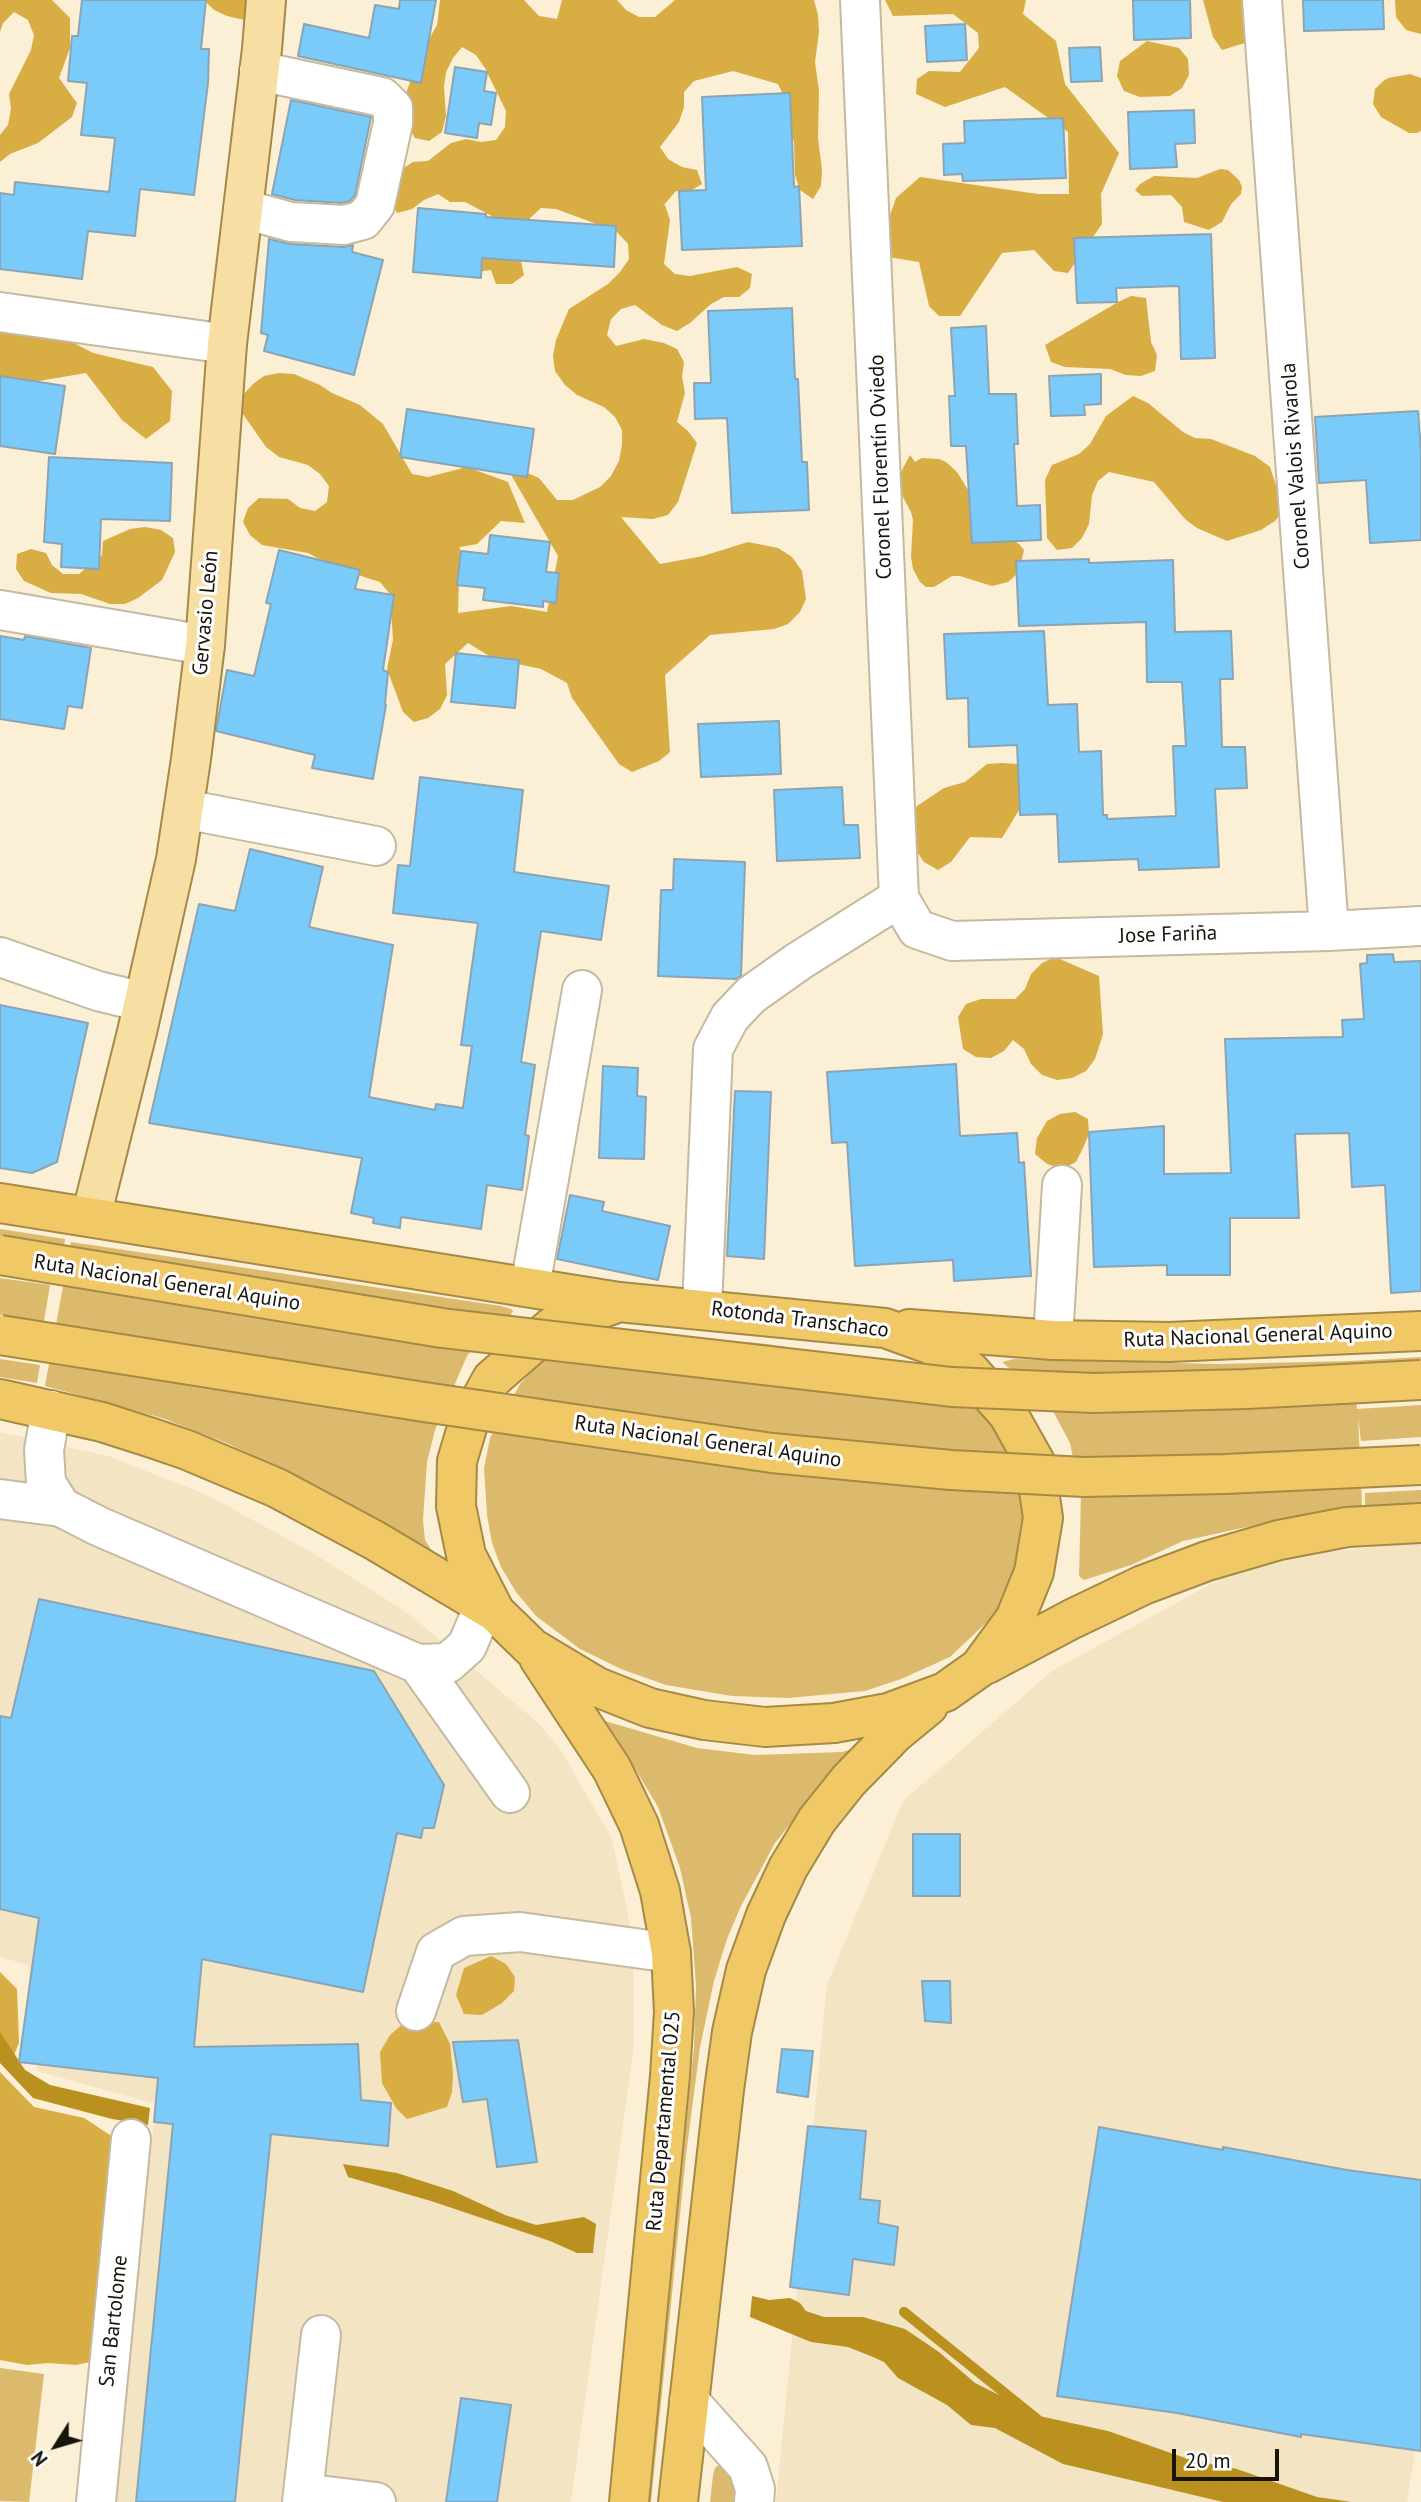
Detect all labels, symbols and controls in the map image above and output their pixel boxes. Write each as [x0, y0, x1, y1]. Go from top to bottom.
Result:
street label: Coronel Florentín Oviedo [864, 354, 898, 580]
street label: Coronel Valois Rivarola [1276, 362, 1316, 570]
street label: Gervasio León [188, 549, 224, 677]
street label: Jose Fariña [1118, 921, 1218, 949]
street label: Ruta Nacional General Aquino [32, 1249, 302, 1317]
street label: Rotonda Transchaco [710, 1297, 890, 1343]
street label: Ruta Nacional General Aquino [1123, 1319, 1393, 1353]
street label: Ruta Nacional General Aquino [573, 1411, 843, 1473]
street label: Ruta Departamental 025 [642, 2010, 686, 2232]
street label: San Bartolome [95, 2254, 133, 2388]
north arrow [21, 2411, 91, 2481]
scale bar [1176, 2436, 1283, 2480]
text: N [26, 2446, 53, 2471]
text: 20 m [1185, 2447, 1231, 2474]

